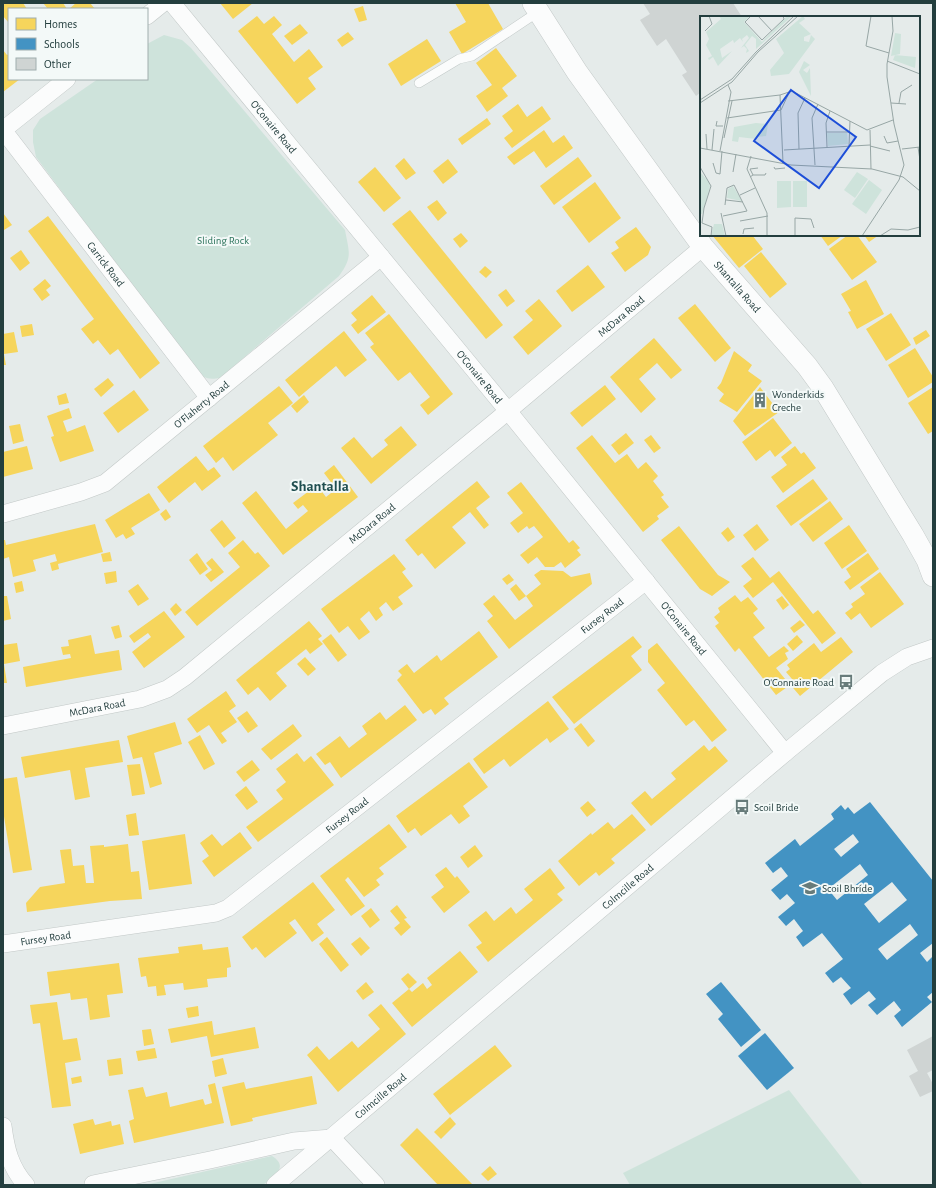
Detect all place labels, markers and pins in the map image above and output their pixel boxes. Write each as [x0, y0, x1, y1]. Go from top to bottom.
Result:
place label: Wonderkids Creche [772, 389, 824, 413]
building icon: Wonderkids Creche [751, 391, 769, 409]
bus stop icon: O'Connaire Road [837, 673, 855, 691]
place label: O'Connaire Road [763, 677, 834, 688]
bus stop icon: Scoil Bride [733, 798, 751, 816]
place label: Scoil Bride [754, 802, 799, 813]
school or university icon: Scoil Bhríde [801, 879, 819, 897]
place label: Scoil Bhríde [822, 883, 872, 894]

